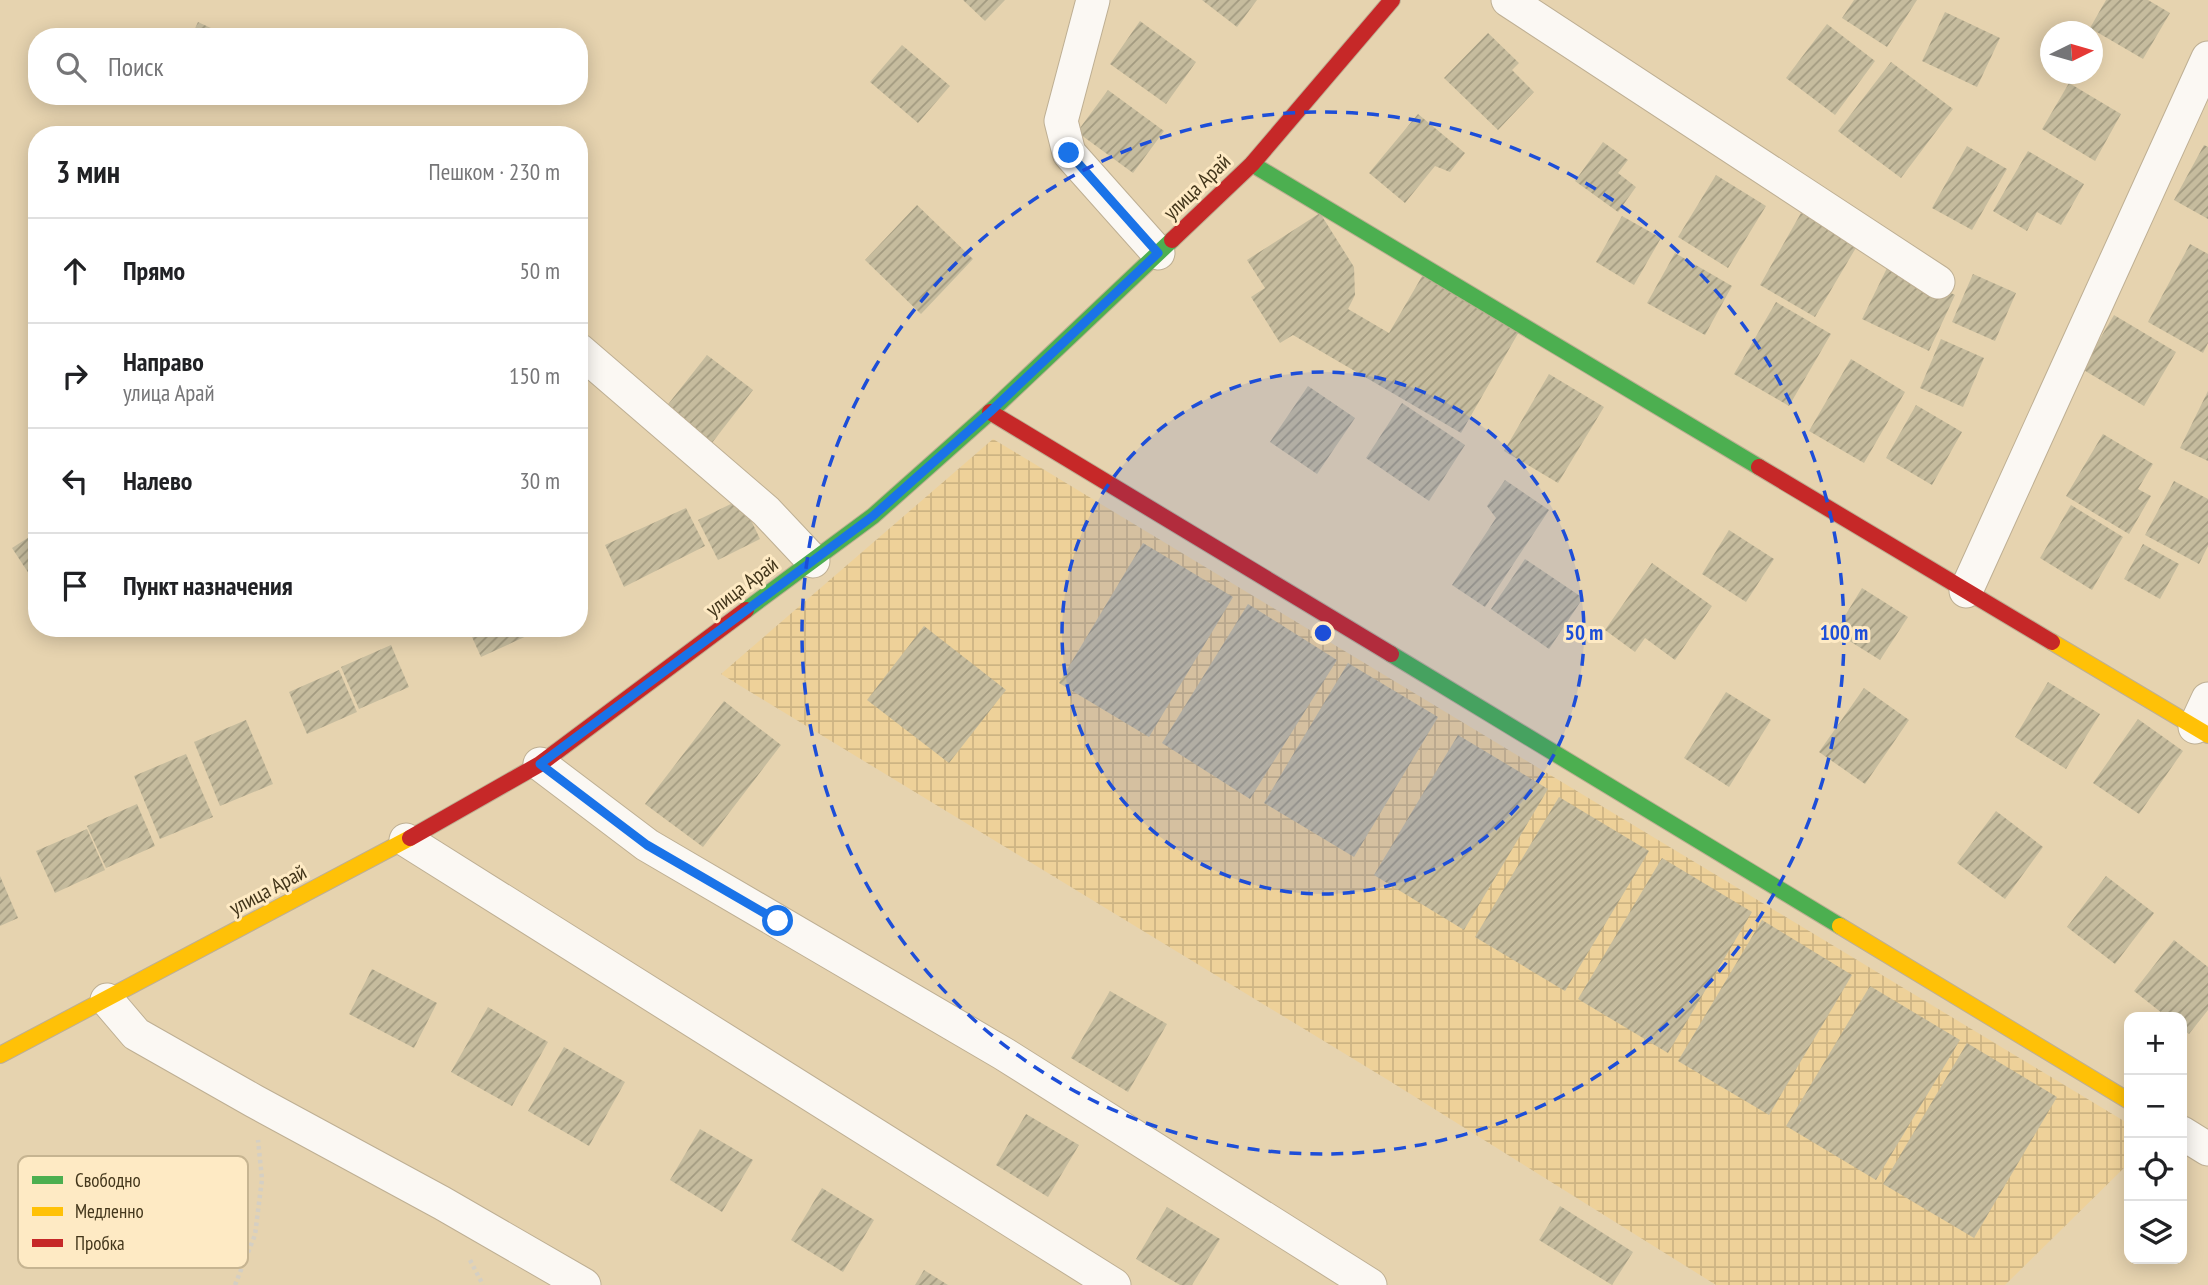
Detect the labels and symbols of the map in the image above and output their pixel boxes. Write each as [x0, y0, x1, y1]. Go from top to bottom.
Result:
north arrow [2040, 21, 2103, 84]
route end [1053, 137, 1084, 168]
street label: улица Арай [1157, 148, 1236, 225]
street label: улица Арай [700, 551, 783, 623]
text: 50 m [1565, 619, 1603, 646]
text: 100 m [1820, 619, 1868, 646]
centre of rings [1311, 621, 1335, 645]
street label: улица Арай [224, 858, 311, 921]
route start [762, 905, 793, 936]
legend [18, 1156, 248, 1268]
text: Свободно [75, 1168, 141, 1192]
text: Медленно [75, 1199, 144, 1223]
text: Пробка [75, 1231, 125, 1255]

